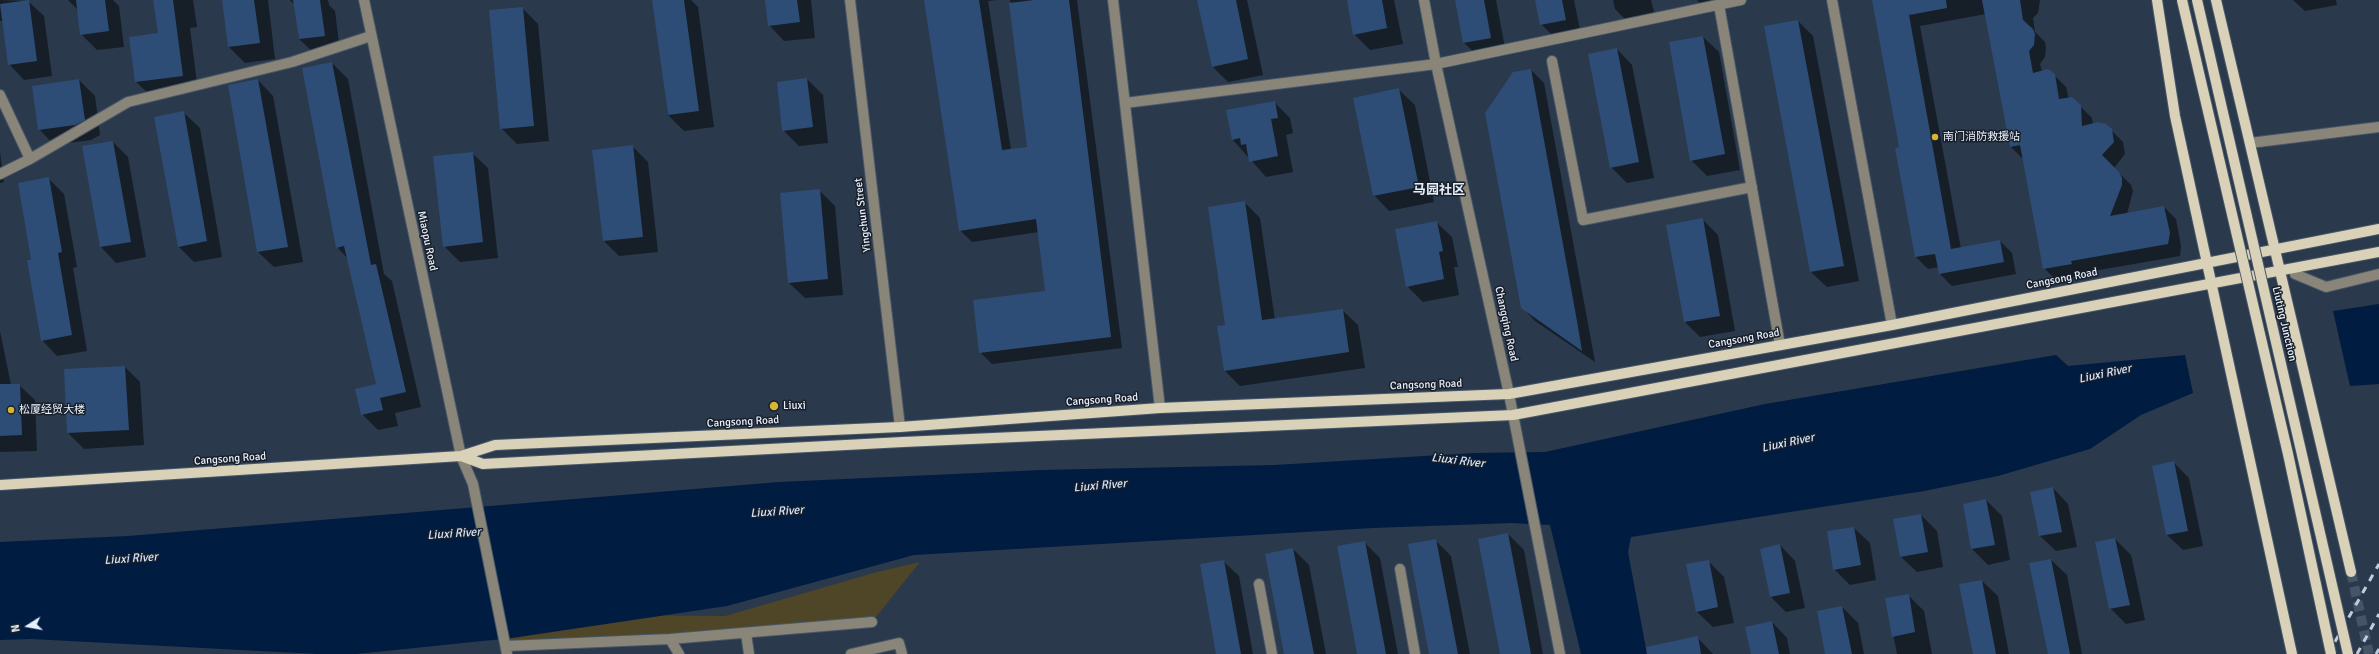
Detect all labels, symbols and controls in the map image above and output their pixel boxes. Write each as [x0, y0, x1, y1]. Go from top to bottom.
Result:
place label: 南门消防救援站 [1943, 130, 2020, 144]
marker: 南门消防救援站 [1930, 132, 1940, 142]
street label: Yingchun Street [852, 177, 874, 253]
district label: 马园社区 [1413, 183, 1465, 199]
street label: Miaopu Road [414, 210, 440, 272]
street label: Cangsong Road [2025, 266, 2099, 292]
street label: Changqing Road [1492, 285, 1520, 363]
street label: Liuting Junction [2269, 285, 2299, 363]
street label: Cangsong Road [1707, 326, 1781, 352]
water label: Liuxi River [2077, 361, 2133, 387]
street label: Cangsong Road [1390, 377, 1462, 393]
street label: Cangsong Road [1065, 391, 1139, 409]
place label: Liuxi [783, 399, 806, 413]
marker: Liuxi [768, 400, 780, 412]
place label: 松厦经贸大楼 [19, 403, 85, 417]
marker: 松厦经贸大楼 [6, 405, 16, 415]
street label: Cangsong Road [707, 414, 779, 430]
water label: Liuxi River [1760, 430, 1816, 456]
street label: Cangsong Road [193, 450, 267, 468]
water label: Liuxi River [1431, 451, 1485, 471]
water label: Liuxi River [1073, 477, 1127, 495]
water label: Liuxi River [750, 503, 804, 521]
water label: Liuxi River [427, 525, 481, 543]
water label: Liuxi River [104, 550, 158, 568]
north arrow [8, 606, 48, 646]
text: N [9, 623, 23, 633]

